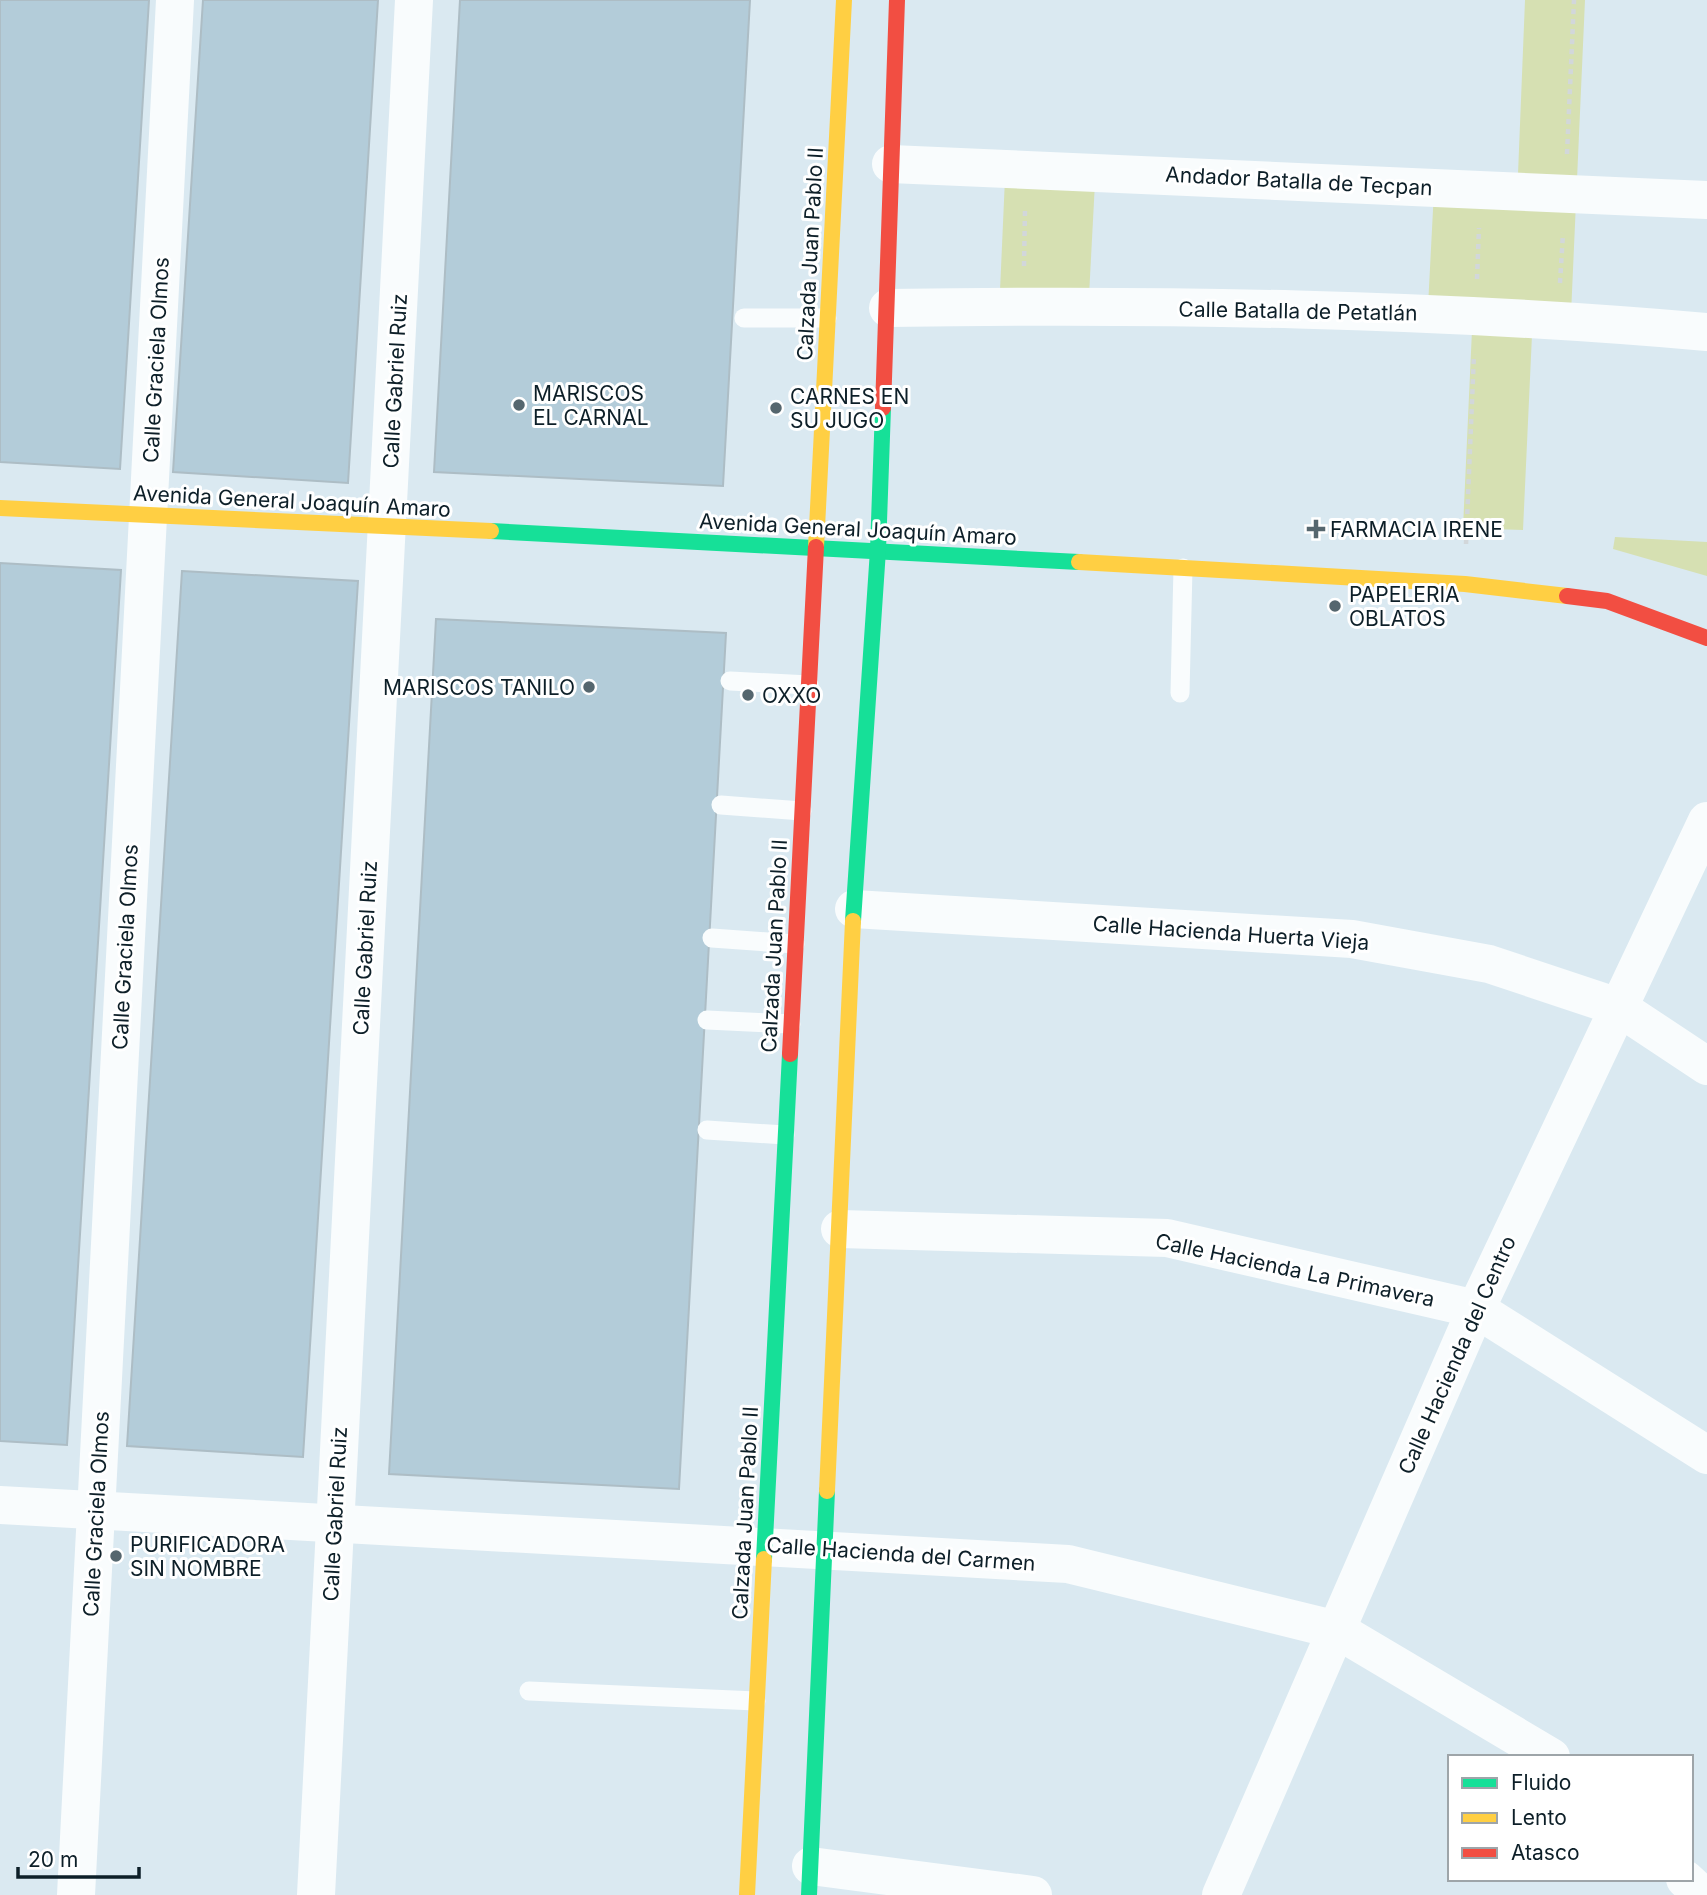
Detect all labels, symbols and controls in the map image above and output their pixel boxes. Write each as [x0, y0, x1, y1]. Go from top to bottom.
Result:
street label: Calzada Juan Pablo II [792, 147, 828, 361]
street label: Andador Batalla de Tecpan [1165, 162, 1433, 200]
street label: Calle Graciela Olmos [138, 256, 174, 464]
street label: Calle Gabriel Ruiz [378, 293, 412, 469]
street label: Calle Batalla de Petatlán [1178, 296, 1418, 326]
place label: MARISCOS EL CARNAL [533, 381, 649, 430]
place label: CARNES EN SU JUGO [790, 384, 909, 433]
marker: MARISCOS EL CARNAL [511, 397, 527, 413]
marker: CARNES EN SU JUGO [768, 400, 784, 416]
street label: Avenida General Joaquín Amaro [133, 480, 451, 522]
street label: Avenida General Joaquín Amaro [699, 508, 1017, 550]
place label: FARMACIA IRENE [1330, 517, 1503, 542]
marker: FARMACIA IRENE [1308, 521, 1324, 537]
place label: PAPELERIA OBLATOS [1349, 582, 1460, 631]
marker: PAPELERIA OBLATOS [1327, 598, 1343, 614]
place label: MARISCOS TANILO [383, 675, 575, 700]
marker: MARISCOS TANILO [581, 679, 597, 695]
place label: OXXO [762, 683, 821, 708]
marker: OXXO [740, 687, 756, 703]
street label: Calzada Juan Pablo II [756, 839, 792, 1053]
street label: Calle Graciela Olmos [107, 843, 143, 1051]
street label: Calle Gabriel Ruiz [348, 860, 382, 1036]
street label: Calle Hacienda Huerta Vieja [1092, 911, 1370, 955]
street label: Calle Hacienda La Primavera [1153, 1228, 1437, 1312]
street label: Calle Hacienda del Centro [1393, 1232, 1521, 1478]
street label: Calzada Juan Pablo II [727, 1406, 763, 1620]
street label: Calle Graciela Olmos [78, 1410, 114, 1618]
street label: Calle Gabriel Ruiz [318, 1426, 352, 1602]
place label: PURIFICADORA SIN NOMBRE [130, 1532, 285, 1581]
street label: Calle Hacienda del Carmen [766, 1532, 1036, 1576]
marker: PURIFICADORA SIN NOMBRE [108, 1548, 124, 1564]
legend [1448, 1755, 1693, 1881]
text: Fluido [1511, 1770, 1571, 1795]
text: Lento [1511, 1805, 1567, 1830]
scale bar [18, 1836, 138, 1880]
text: Atasco [1511, 1840, 1580, 1865]
text: 20 m [28, 1847, 78, 1872]

